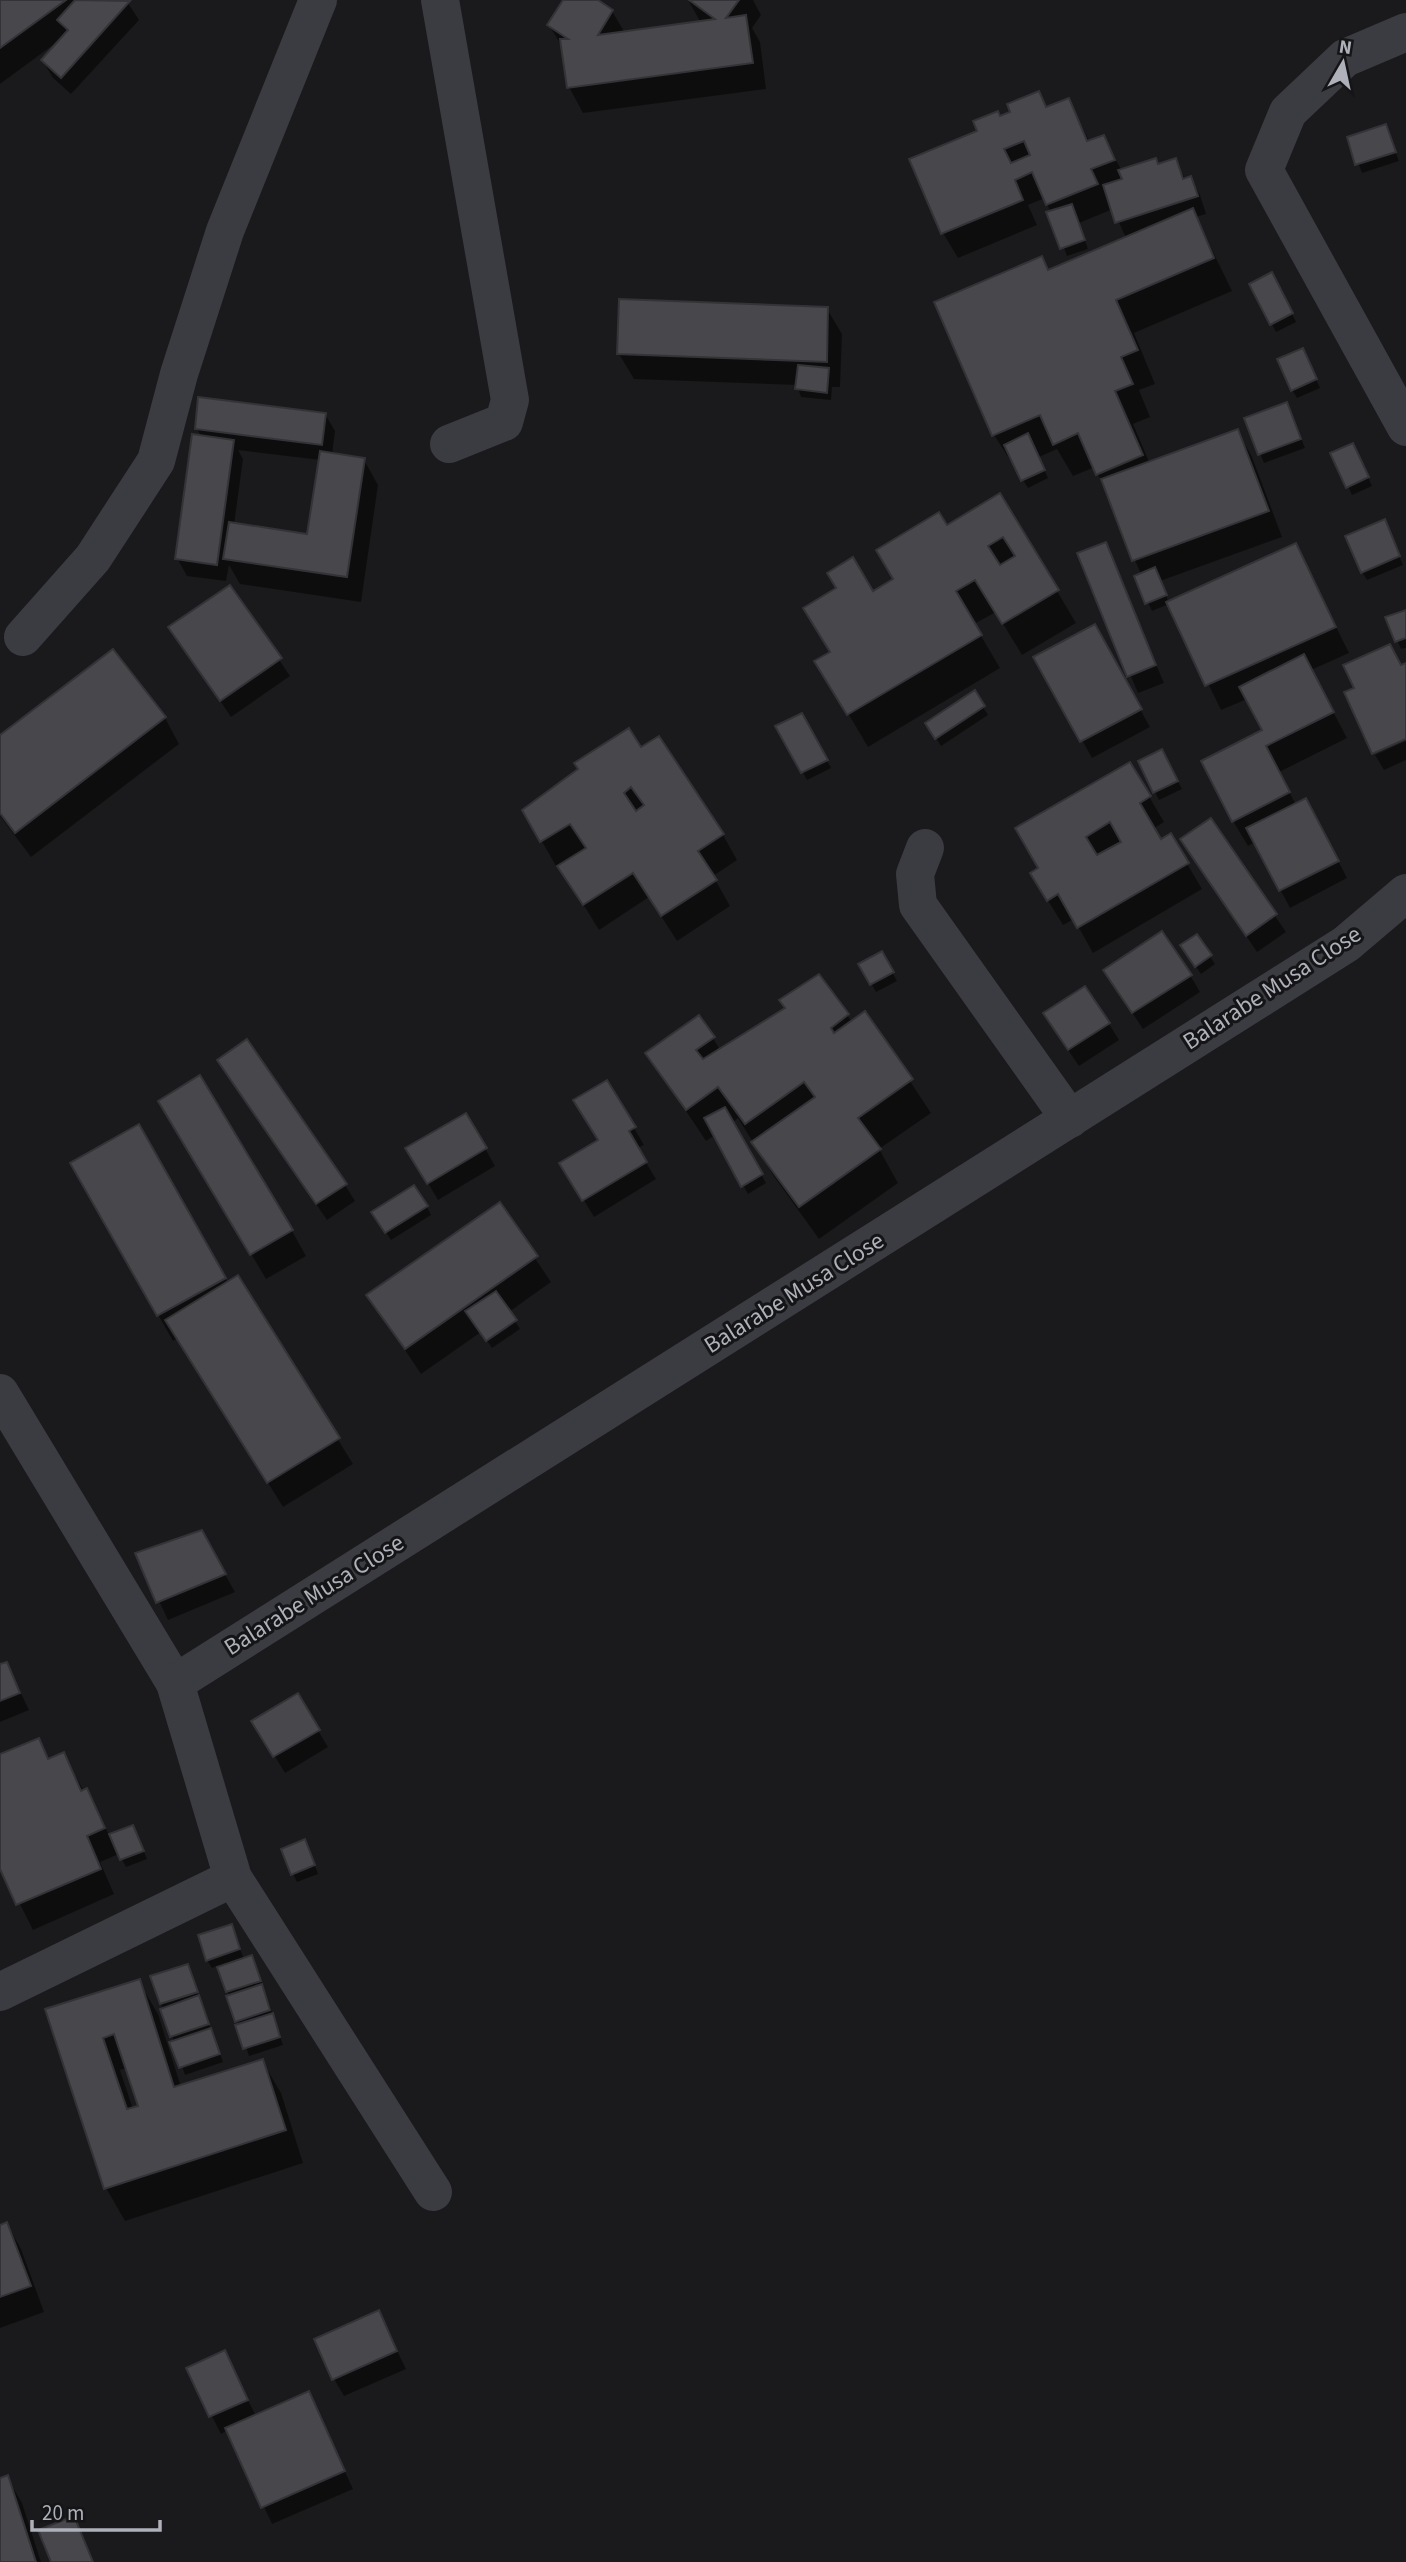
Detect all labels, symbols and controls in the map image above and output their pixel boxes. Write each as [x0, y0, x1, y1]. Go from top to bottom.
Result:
north arrow [1308, 28, 1378, 98]
text: N [1337, 33, 1354, 62]
street label: Balarabe Musa Close [1176, 917, 1368, 1059]
street label: Balarabe Musa Close [697, 1223, 891, 1363]
street label: Balarabe Musa Close [217, 1525, 411, 1665]
scale bar [32, 2488, 159, 2532]
text: 20 m [42, 2498, 84, 2528]

